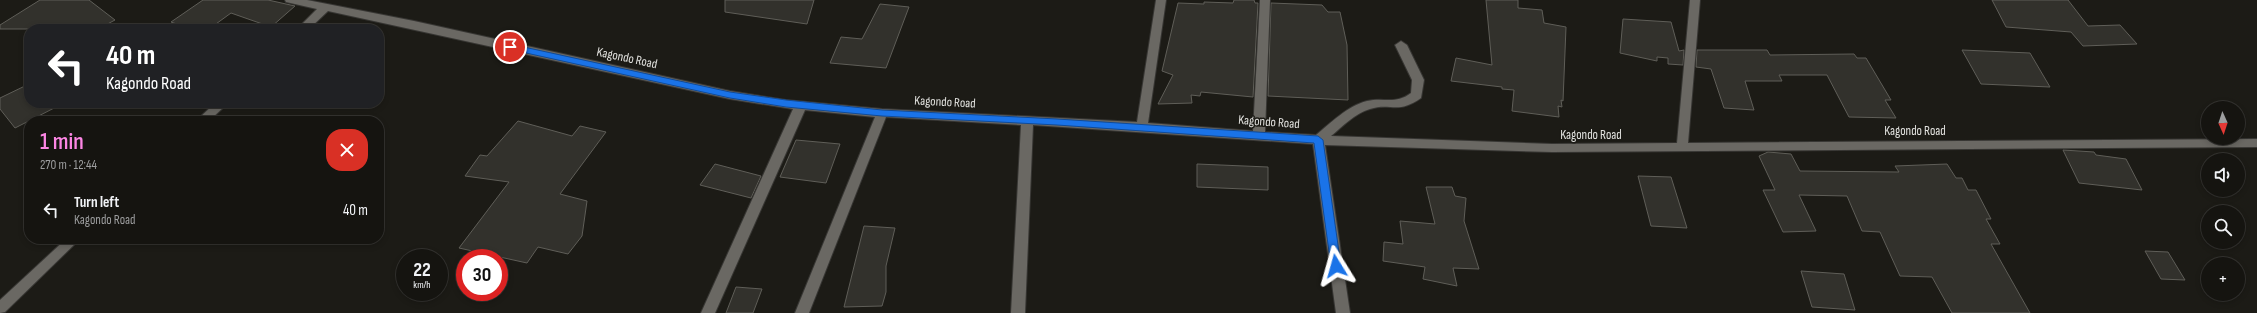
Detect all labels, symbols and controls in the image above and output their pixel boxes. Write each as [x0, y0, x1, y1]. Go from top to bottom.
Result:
pin [493, 30, 527, 64]
icon: arrive [499, 36, 521, 58]
text: 40 m [106, 39, 155, 72]
icon: left [40, 40, 92, 92]
street label: Kagondo Road [595, 44, 659, 72]
text: Kagondo Road [106, 73, 191, 94]
street label: Kagondo Road [914, 92, 976, 112]
north arrow [2201, 101, 2245, 145]
map controls [2201, 101, 2245, 301]
street label: Kagondo Road [1238, 112, 1300, 132]
street label: Kagondo Road [1884, 123, 1946, 139]
text: 1 min [40, 127, 84, 156]
street label: Kagondo Road [1560, 127, 1622, 143]
button: close [326, 129, 368, 171]
button: sound [2201, 153, 2245, 197]
text: 270 m · 12:44 [40, 157, 97, 173]
text: Turn left [74, 193, 119, 212]
icon: left [40, 199, 62, 221]
text: 40 m [343, 201, 368, 220]
button: search [2201, 205, 2245, 249]
text: Kagondo Road [74, 212, 135, 228]
position arrow [1315, 245, 1357, 287]
speed limit sign: 30 [456, 249, 508, 301]
button: + [2201, 257, 2245, 301]
text: 22 [413, 258, 431, 282]
text: km/h [413, 279, 431, 291]

